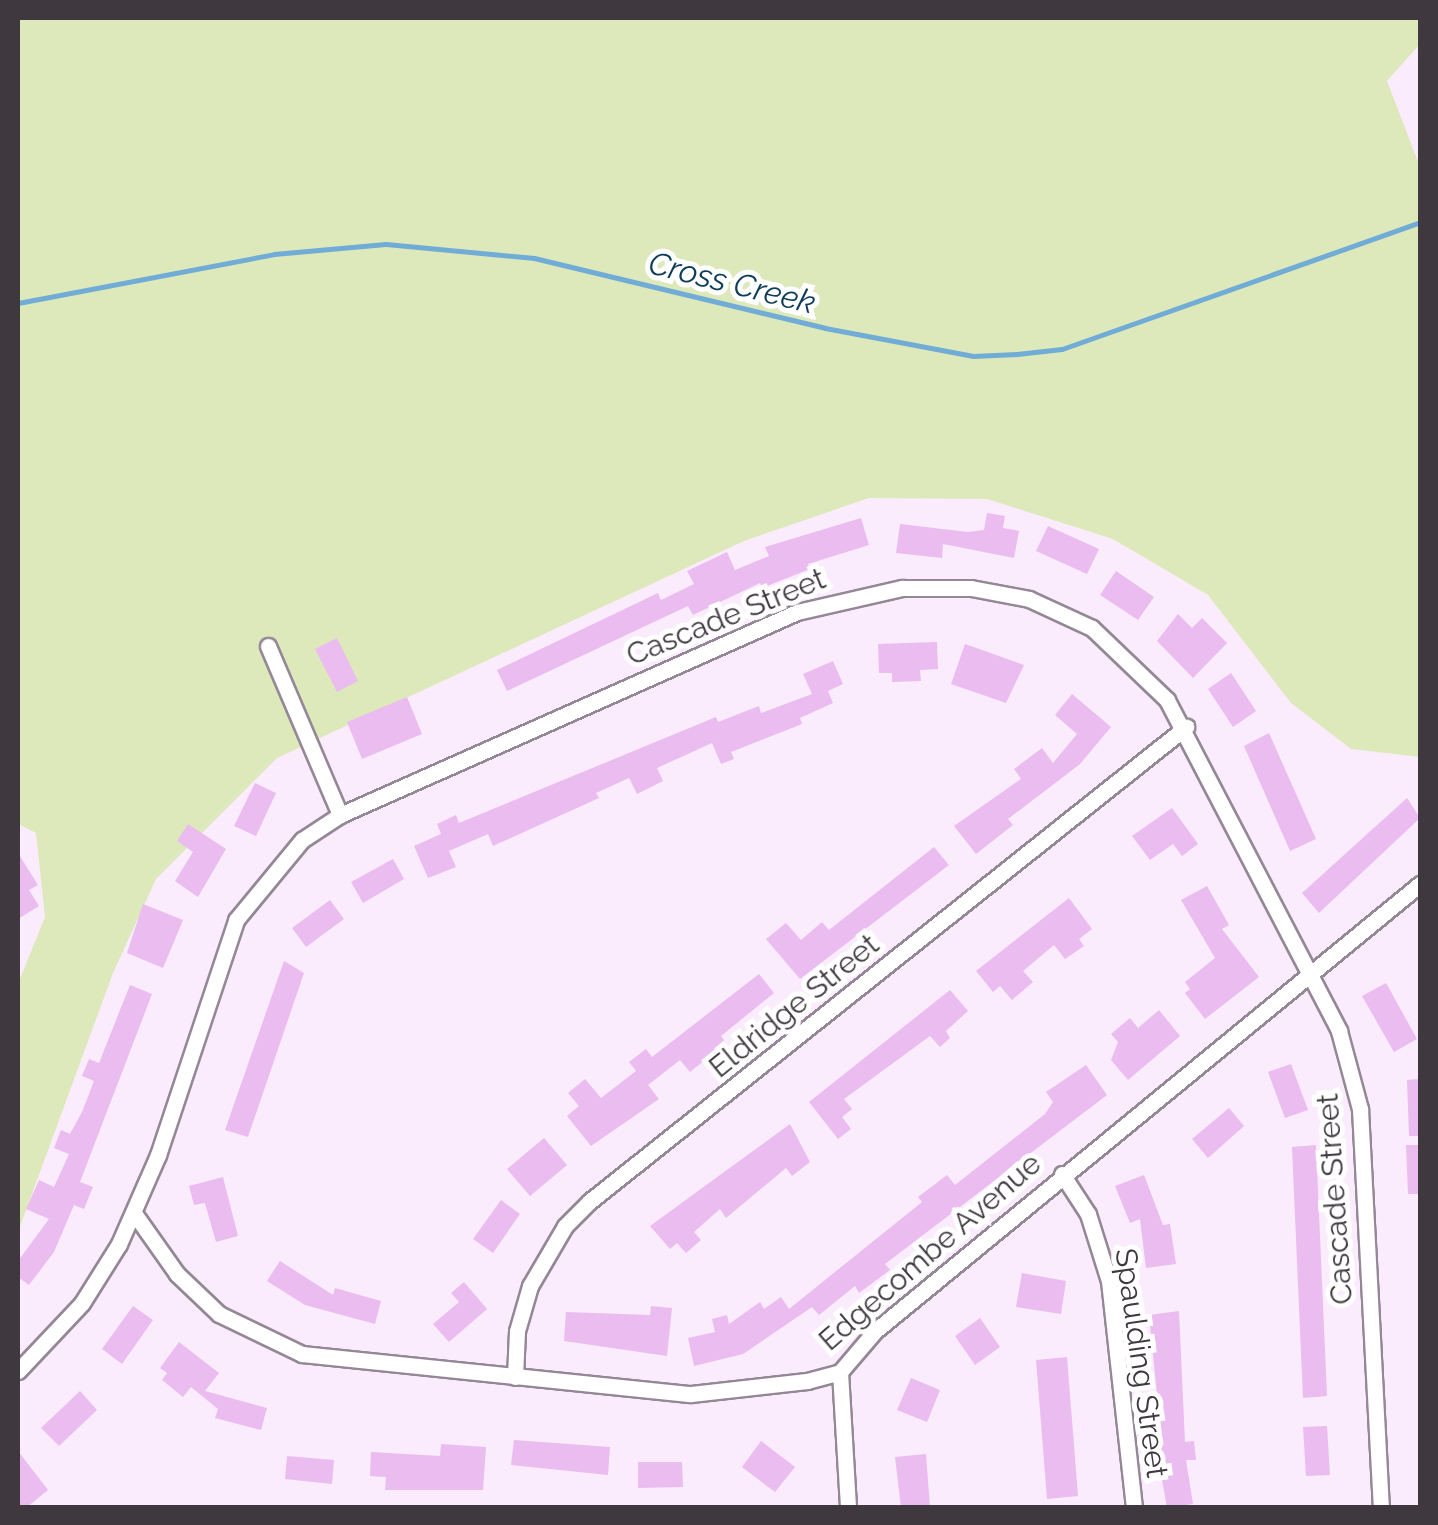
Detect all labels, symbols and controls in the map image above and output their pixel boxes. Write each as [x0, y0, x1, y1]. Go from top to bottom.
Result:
water label: Cross Creek [645, 244, 819, 322]
street label: Cascade Street [621, 561, 831, 673]
street label: Eldridge Street [702, 927, 886, 1085]
street label: Cascade Street [1310, 1092, 1360, 1306]
street label: Edgecombe Avenue [811, 1145, 1049, 1359]
street label: Spaulding Street [1107, 1246, 1175, 1480]

